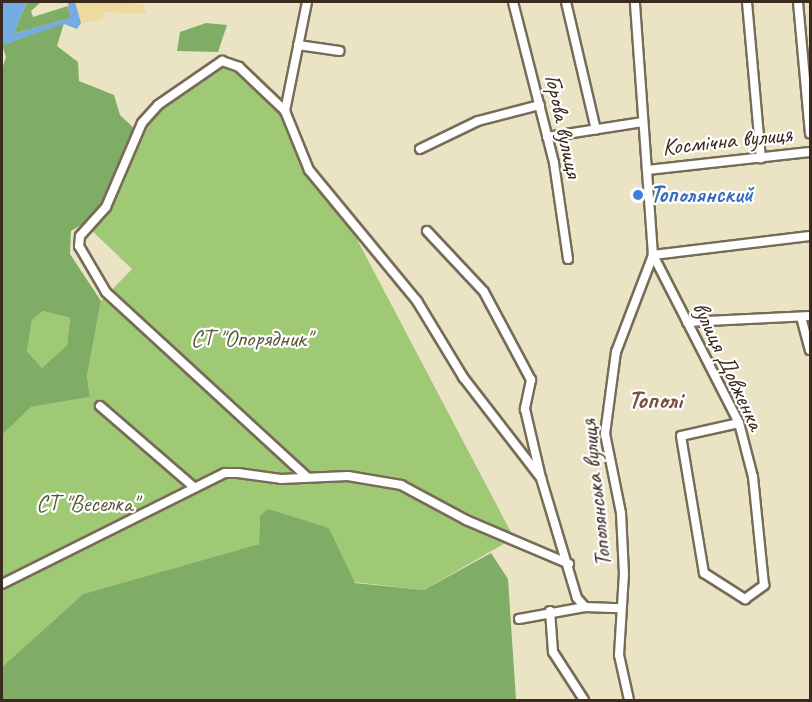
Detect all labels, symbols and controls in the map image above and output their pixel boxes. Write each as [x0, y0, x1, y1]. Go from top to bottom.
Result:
street label: Горова вулиця [538, 72, 588, 180]
street label: Космічна вулиця [660, 120, 794, 162]
place label: Тополянский [650, 181, 753, 209]
marker: Тополянский [631, 188, 645, 202]
street label: вулиця Довженка [686, 297, 770, 435]
park label: СТ "Опорядник" [190, 325, 312, 353]
district label: Тополі [628, 384, 682, 416]
street label: Тополянська вулиця [574, 417, 618, 569]
park label: СТ "Веселка" [36, 490, 138, 518]

